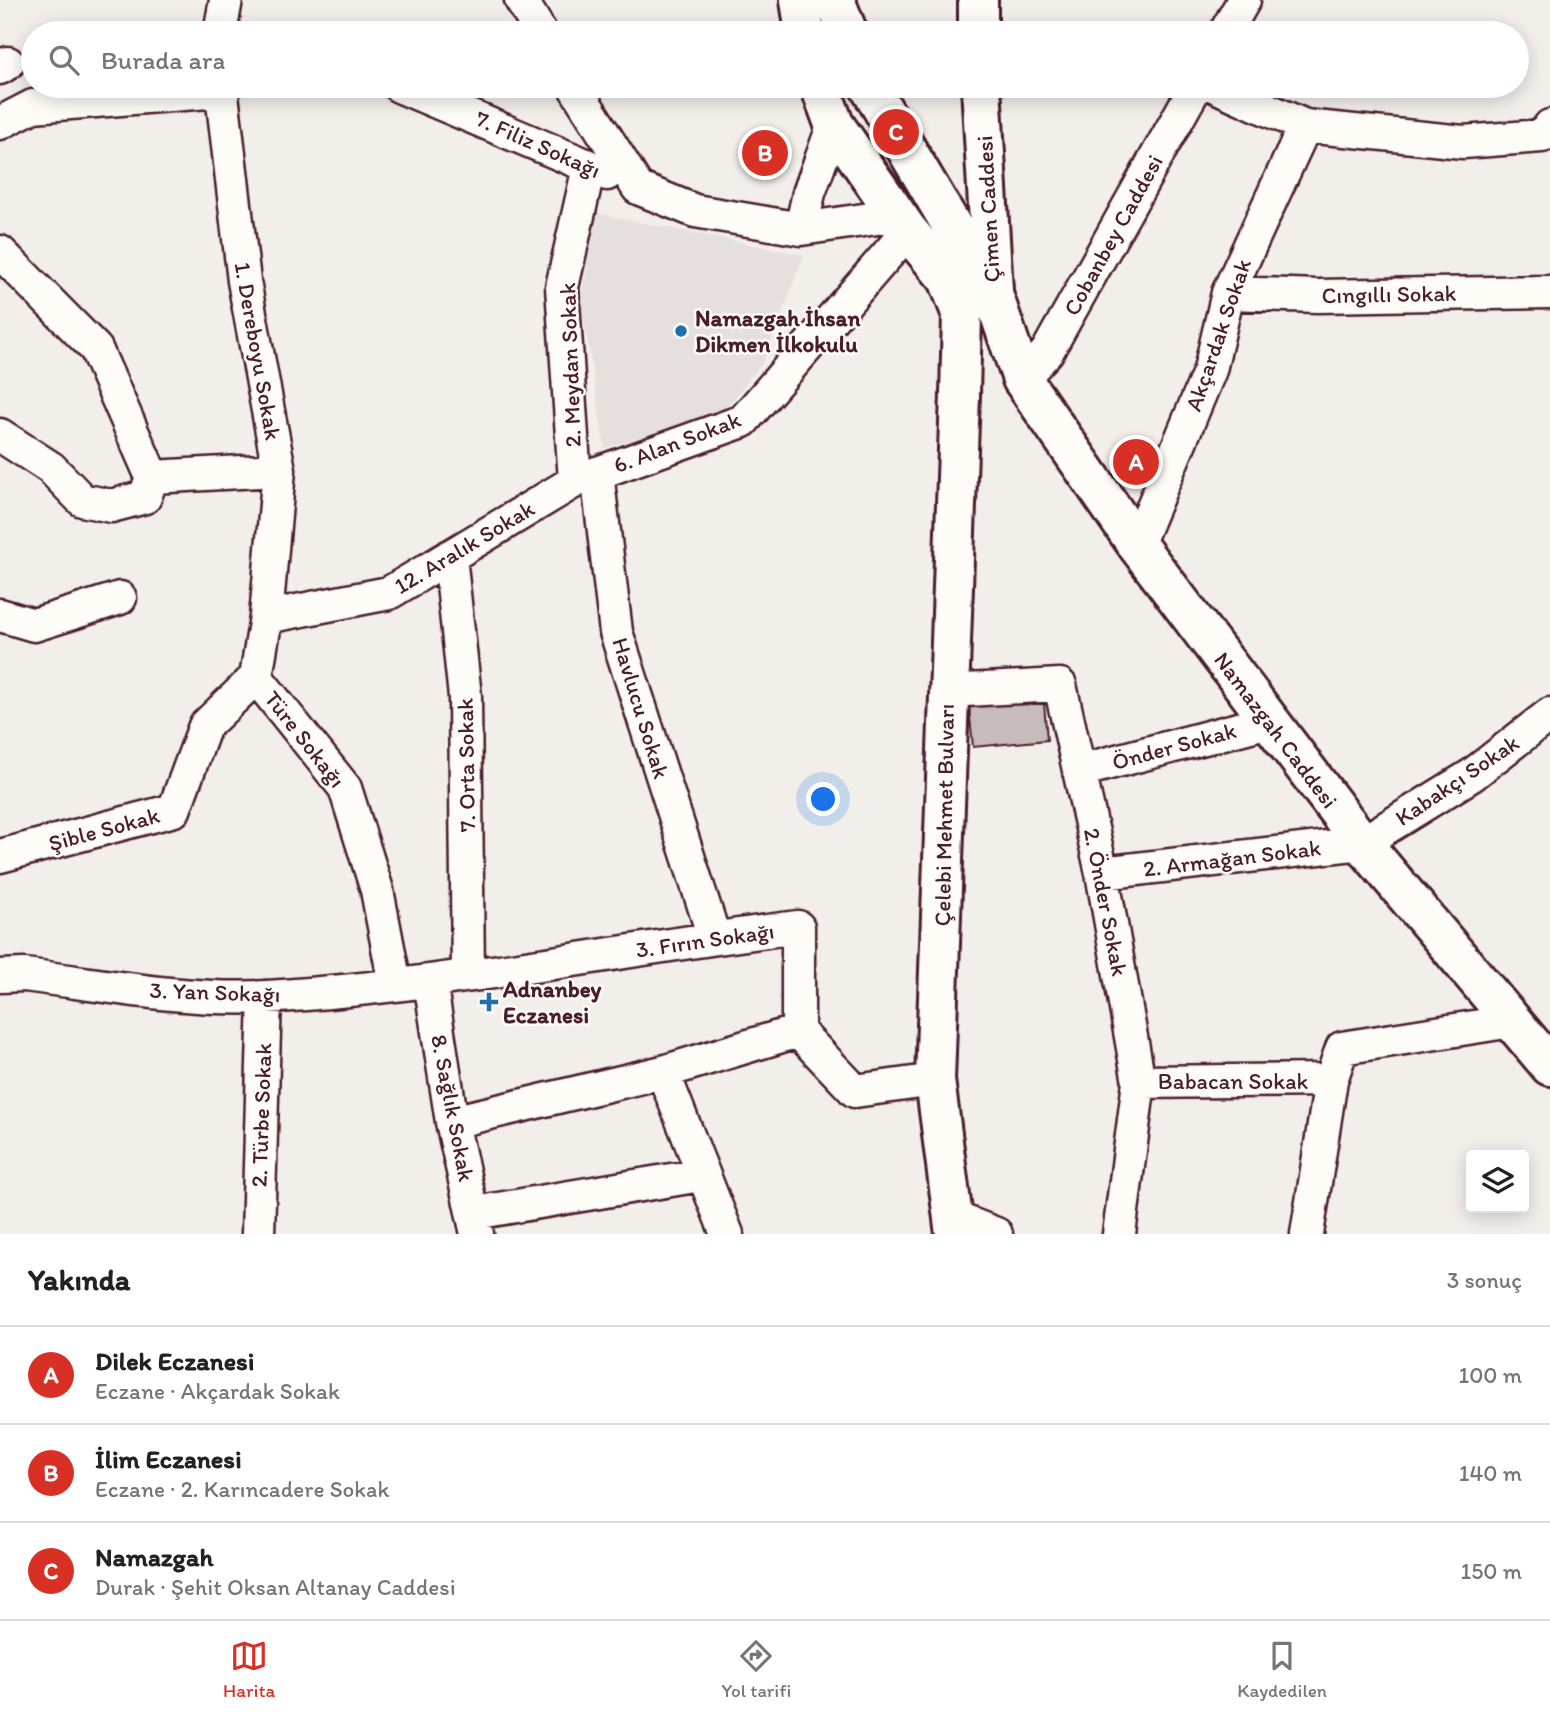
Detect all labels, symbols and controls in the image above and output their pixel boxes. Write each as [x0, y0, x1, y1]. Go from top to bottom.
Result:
search box [21, 21, 1529, 98]
icon: search [45, 41, 83, 79]
text: Burada ara [101, 44, 225, 76]
street label: 7. Filiz Sokağı [471, 104, 605, 184]
pin: C [873, 106, 919, 158]
pin: B [742, 127, 788, 179]
street label: Çimen Caddesi [970, 135, 1006, 283]
street label: Cobanbey Caddesi [1057, 150, 1169, 320]
street label: Akçardak Sokak [1179, 255, 1257, 415]
street label: 1. Dereboyu Sokak [229, 260, 287, 442]
street label: Cıngıllı Sokak [1321, 279, 1457, 309]
street label: 2. Meydan Sokak [553, 282, 587, 448]
place label: Namazgah İhsan Dikmen İlkokulu [695, 304, 862, 358]
marker: Namazgah İhsan Dikmen İlkokulu [673, 323, 689, 339]
street label: 6. Alan Sokak [609, 405, 745, 479]
pin: A [1113, 436, 1159, 488]
street label: 12. Aralık Sokak [389, 494, 539, 600]
street label: Havlucu Sokak [606, 634, 676, 782]
street label: Namazgah Caddesi [1208, 646, 1344, 814]
street label: Türe Sokağı [258, 685, 352, 793]
street label: 7. Orta Sokak [451, 698, 481, 832]
street label: Çelebi Mehmet Bulvarı [928, 703, 960, 927]
street label: Önder Sokak [1109, 716, 1239, 776]
street label: Kabakçı Sokak [1390, 728, 1524, 832]
your location [806, 782, 840, 816]
street label: Şible Sokak [45, 801, 163, 857]
street label: 2. Önder Sokak [1078, 826, 1134, 979]
street label: 2. Armağan Sokak [1142, 833, 1323, 883]
street label: 3. Fırın Sokağı [634, 916, 776, 964]
place label: Adnanbey Eczanesi [502, 975, 602, 1029]
street label: 3. Yan Sokağı [149, 976, 281, 1008]
marker: Adnanbey Eczanesi [481, 994, 497, 1010]
street label: 8. Sağlık Sokak [425, 1032, 481, 1184]
street label: 2. Türbe Sokak [244, 1042, 278, 1188]
street label: Babacan Sokak [1158, 1067, 1308, 1095]
map controls [1466, 1150, 1529, 1213]
button: layers [1466, 1150, 1529, 1213]
text: Yakında [28, 1261, 130, 1298]
text: 3 sonuç [1447, 1266, 1522, 1294]
text: Dilek Eczanesi [95, 1345, 254, 1377]
text: A [44, 1361, 58, 1389]
text: 100 m [1458, 1361, 1522, 1389]
text: Eczane · Akçardak Sokak [95, 1377, 340, 1405]
text: İlim Eczanesi [95, 1443, 242, 1475]
text: B [44, 1459, 58, 1487]
text: 140 m [1459, 1459, 1522, 1487]
text: Eczane · 2. Karıncadere Sokak [95, 1475, 389, 1503]
text: Namazgah [95, 1541, 213, 1573]
text: C [44, 1557, 58, 1585]
text: 150 m [1461, 1557, 1522, 1585]
text: Durak · Şehit Oksan Altanay Caddesi [95, 1573, 456, 1601]
tab: Harita [223, 1637, 275, 1702]
tab: Yol tarifi [721, 1637, 791, 1702]
tab: Kaydedilen [1237, 1637, 1327, 1702]

